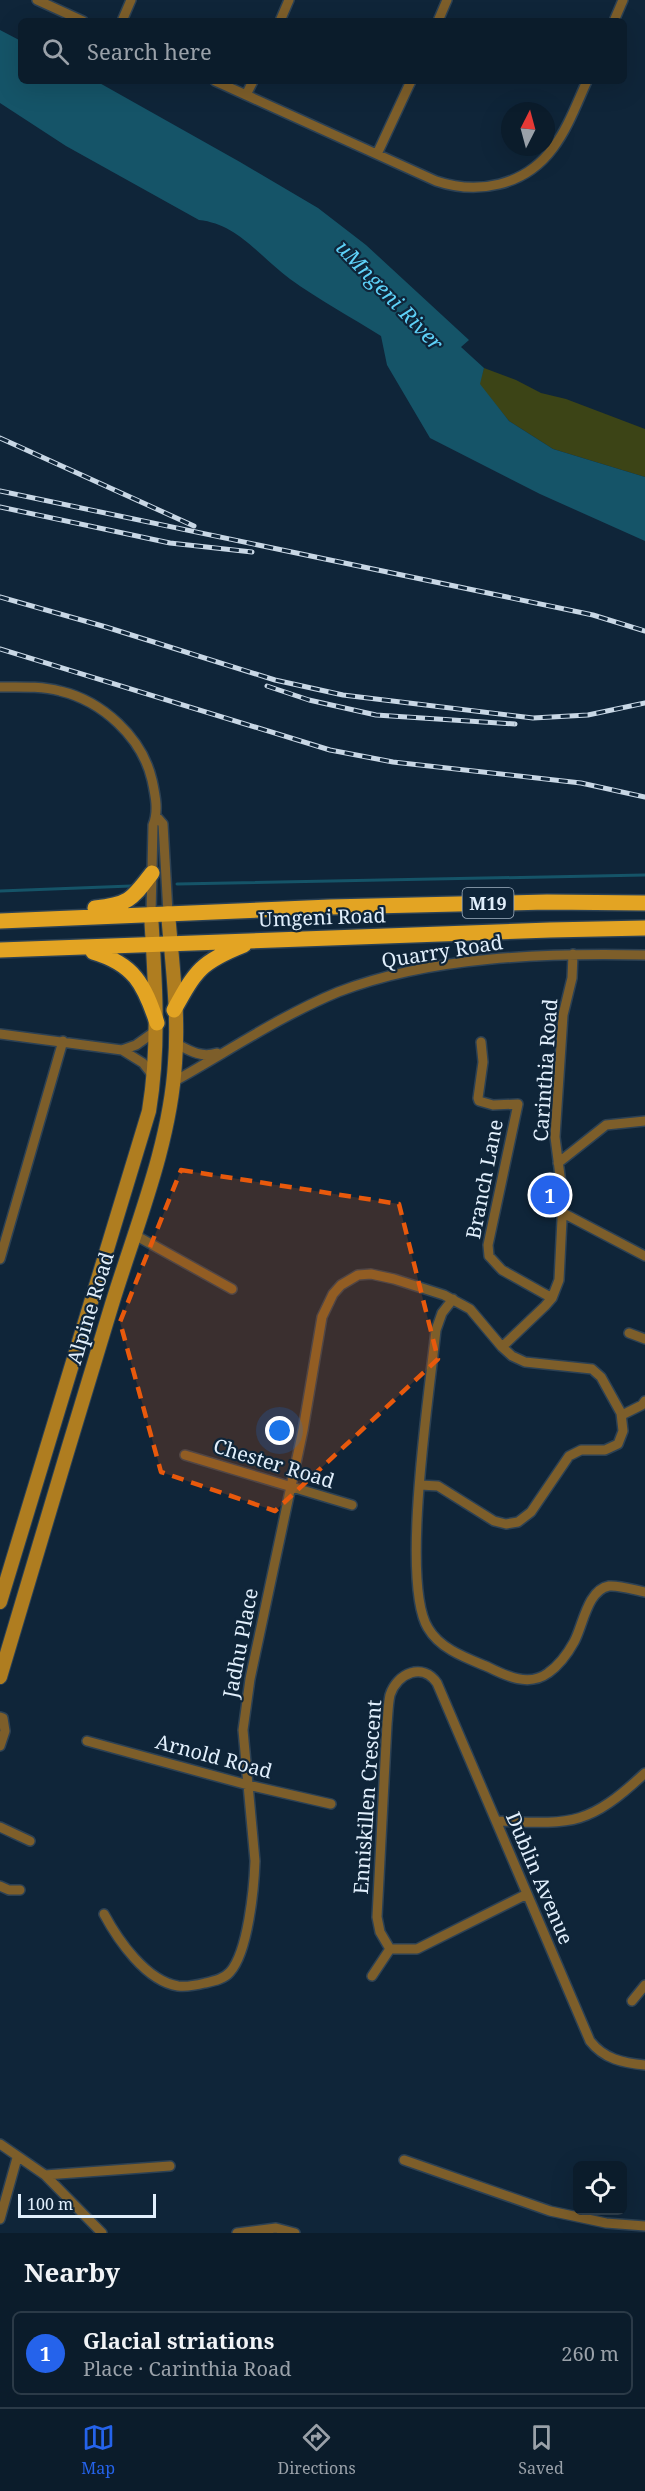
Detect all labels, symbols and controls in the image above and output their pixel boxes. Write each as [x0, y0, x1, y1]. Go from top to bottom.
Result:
search box [18, 18, 627, 84]
icon: search [39, 35, 72, 68]
text: Search here [87, 36, 212, 66]
north arrow [501, 102, 555, 156]
water label: uMngeni River [330, 234, 450, 356]
road number: M19 [462, 888, 514, 918]
street label: Umgeni Road [258, 901, 386, 933]
street label: Quarry Road [379, 928, 505, 974]
street label: Carinthia Road [527, 998, 563, 1142]
street label: Branch Lane [459, 1117, 509, 1241]
pin: 1 [530, 1172, 570, 1218]
street label: Alpine Road [60, 1249, 120, 1367]
your location [265, 1416, 294, 1445]
street label: Chester Road [210, 1432, 338, 1494]
street label: Jadhu Place [216, 1586, 264, 1701]
street label: Enniskillen Crescent [347, 1699, 387, 1895]
street label: Arnold Road [153, 1727, 275, 1785]
street label: Dublin Avenue [500, 1808, 580, 1948]
map controls [573, 2161, 627, 2215]
button: locate [573, 2161, 627, 2215]
scale bar [18, 2191, 156, 2218]
text: 100 m [27, 2193, 73, 2215]
text: Nearby [24, 2254, 120, 2290]
text: Glacial striations [83, 2325, 274, 2355]
text: 1 [40, 2340, 51, 2367]
text: 260 m [561, 2340, 619, 2367]
text: Place · Carinthia Road [83, 2355, 292, 2382]
tab: Map [81, 2421, 115, 2479]
tab: Directions [278, 2421, 356, 2479]
tab: Saved [518, 2421, 564, 2479]

